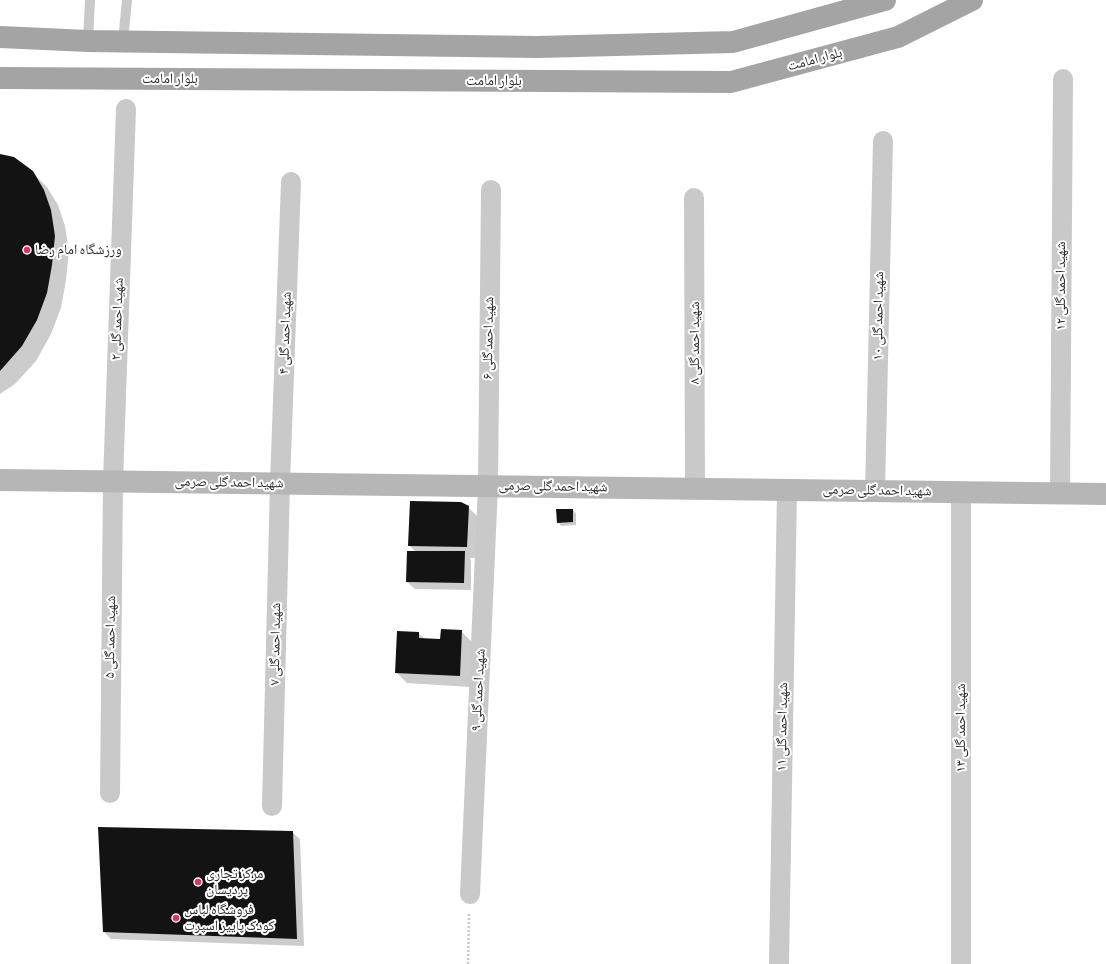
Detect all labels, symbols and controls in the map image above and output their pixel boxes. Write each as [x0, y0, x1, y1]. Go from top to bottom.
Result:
street label: بلوار امامت [786, 45, 844, 75]
street label: بلوار امامت [142, 71, 198, 87]
street label: بلوار امامت [466, 73, 522, 89]
place label: ورزشگاه امام رضا [35, 242, 122, 258]
street label: شهید احمد گلی ۱۲ [1053, 242, 1069, 330]
marker: ورزشگاه امام رضا [22, 245, 32, 255]
street label: شهید احمد گلی ۱۰ [870, 271, 888, 361]
street label: شهید احمد گلی ۲ [108, 277, 128, 361]
street label: شهید احمد گلی ۴ [276, 291, 296, 375]
street label: شهید احمد گلی ۶ [480, 297, 498, 379]
street label: شهید احمد گلی ۸ [687, 302, 703, 384]
street label: شهید احمد گلی صرمی [174, 474, 284, 492]
street label: شهید احمد گلی صرمی [498, 478, 608, 496]
street label: شهید احمد گلی صرمی [822, 482, 932, 500]
street label: شهید احمد گلی ۵ [102, 596, 120, 678]
street label: شهید احمد گلی ۷ [267, 603, 285, 685]
street label: شهید احمد گلی ۹ [468, 648, 490, 732]
street label: شهید احمد گلی ۱۱ [774, 682, 792, 772]
street label: شهید احمد گلی ۱۳ [953, 684, 969, 772]
place label: مرکز تجاری پردیسان [206, 866, 263, 898]
marker: مرکز تجاری پردیسان [193, 877, 203, 887]
place label: فروشگاه لباس کودک پاییز اسپرت [184, 902, 275, 934]
marker: فروشگاه لباس کودک پاییز اسپرت [171, 913, 181, 923]

